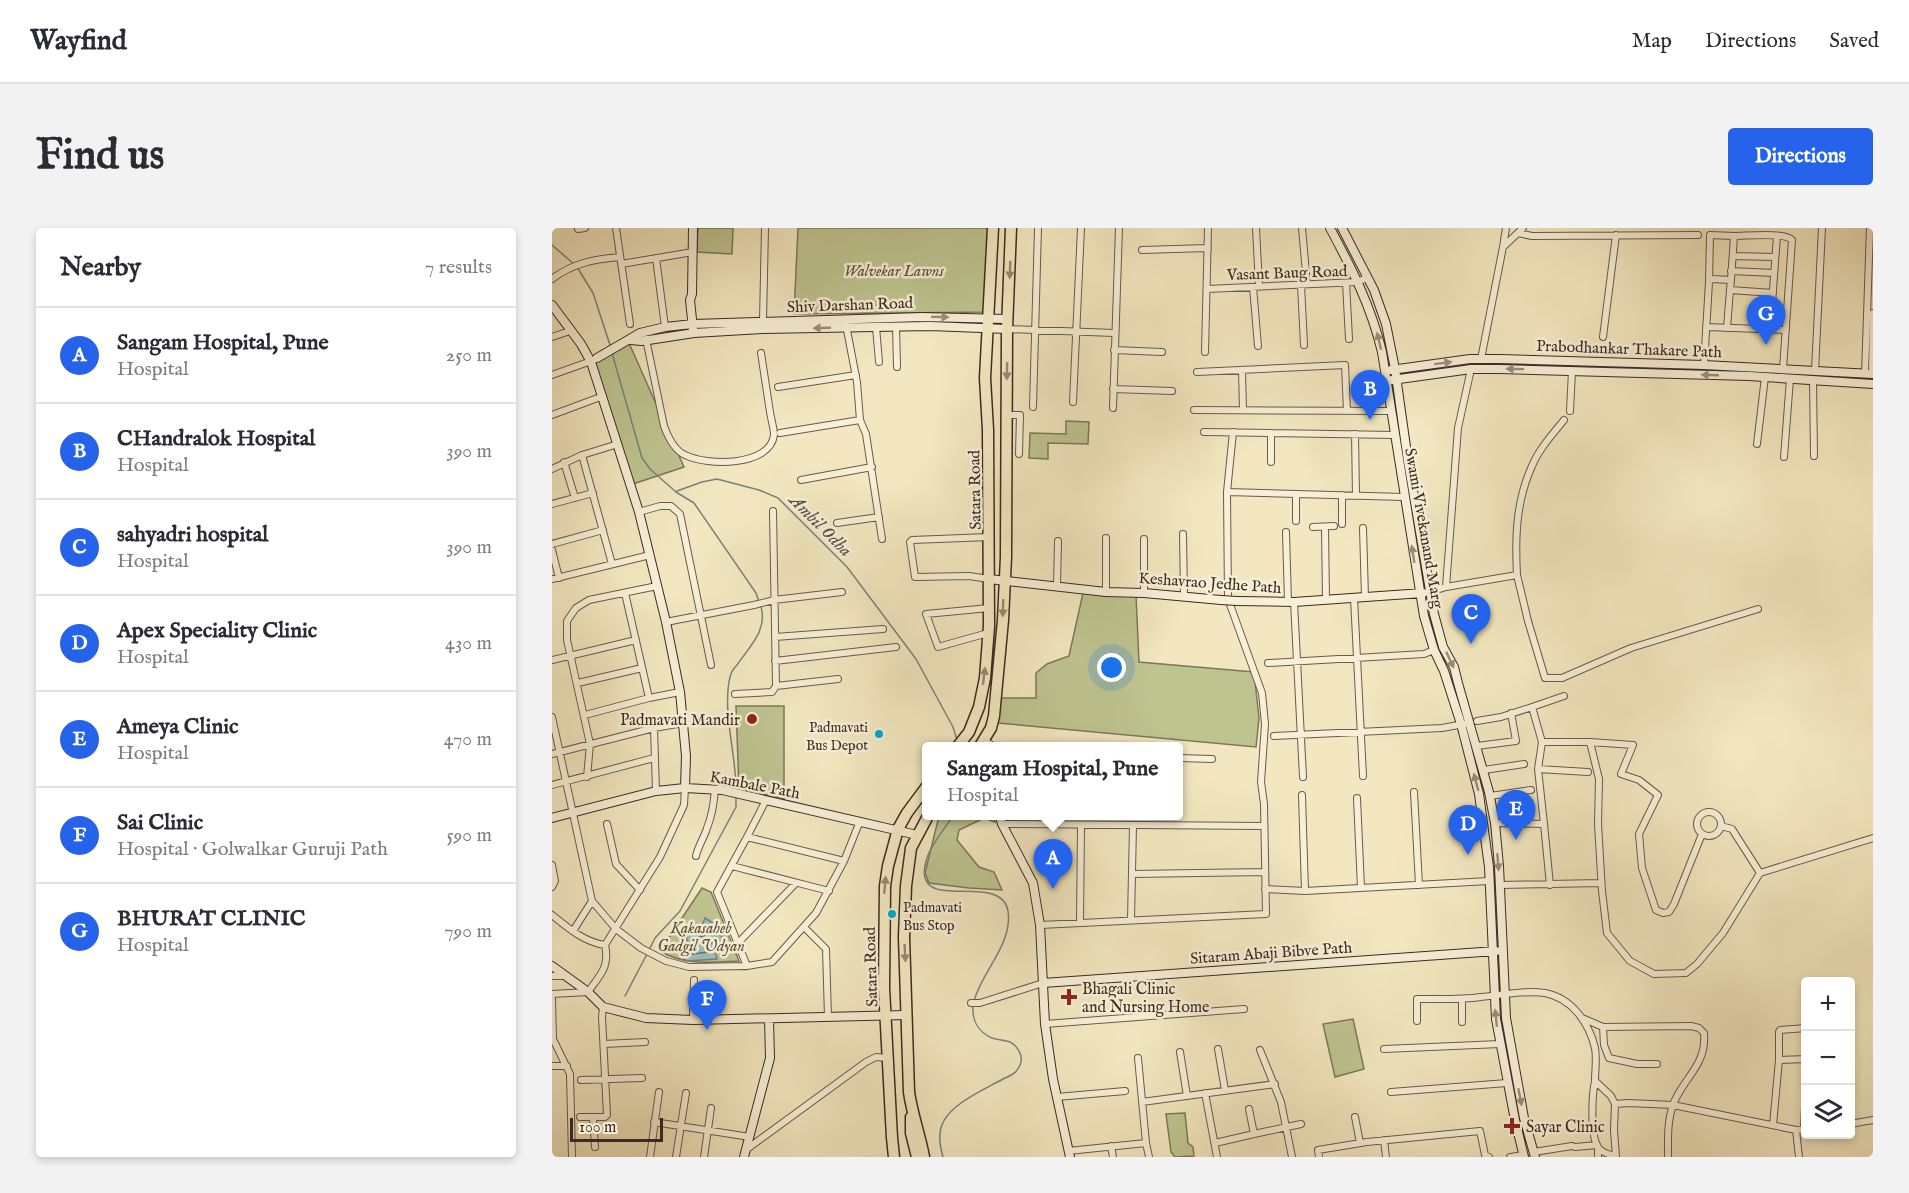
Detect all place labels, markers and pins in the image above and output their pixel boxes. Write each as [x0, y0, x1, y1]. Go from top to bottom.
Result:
pin: G [1746, 296, 1786, 345]
pin: B [1350, 370, 1390, 420]
pin: C [1452, 594, 1490, 644]
place label: Padmavati Mandir [620, 711, 740, 731]
marker: Padmavati Mandir [745, 712, 759, 726]
place label: Padmavati Bus Depot [806, 719, 868, 755]
marker: Padmavati Bus Depot [873, 728, 885, 740]
pin: E [1496, 790, 1536, 840]
pin: D [1448, 806, 1488, 855]
pin: A [1034, 840, 1072, 889]
place label: Padmavati Bus Stop [903, 899, 962, 935]
marker: Padmavati Bus Stop [886, 908, 898, 920]
pin: F [688, 980, 726, 1030]
place label: Bhagali Clinic and Nursing Home [1082, 980, 1209, 1018]
marker: Bhagali Clinic and Nursing Home [1060, 988, 1078, 1006]
marker: Sayar Clinic [1503, 1117, 1521, 1135]
place label: Sayar Clinic [1526, 1118, 1605, 1138]

